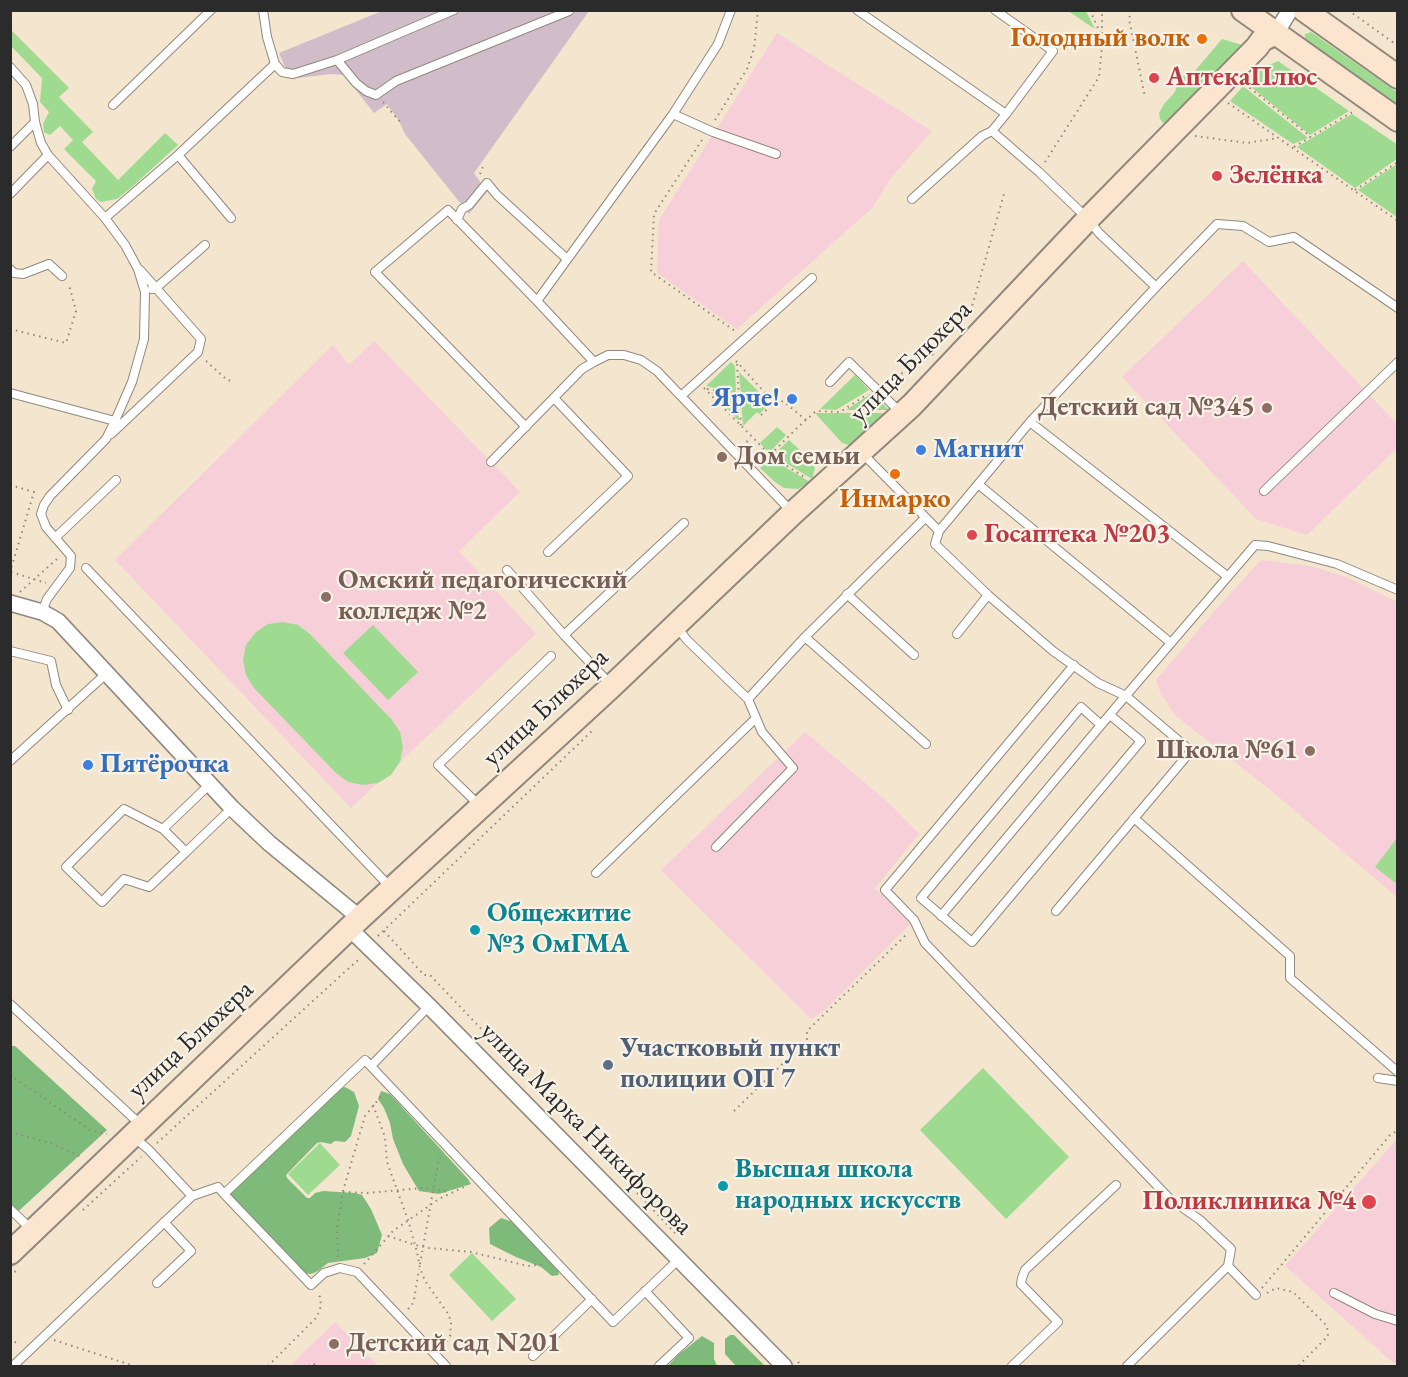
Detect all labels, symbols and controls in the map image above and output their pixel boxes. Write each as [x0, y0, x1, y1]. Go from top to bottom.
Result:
place label: Голодный волк [1010, 23, 1190, 55]
marker: Голодный волк [1195, 32, 1209, 46]
place label: АптекаПлюс [1166, 62, 1317, 94]
marker: АптекаПлюс [1147, 71, 1161, 85]
place label: Зелёнка [1229, 160, 1323, 192]
marker: Зелёнка [1210, 169, 1224, 183]
street label: улица Блюхера [843, 294, 979, 430]
place label: Ярче! [712, 383, 780, 415]
marker: Ярче! [785, 392, 799, 406]
place label: Детский сад №345 [1038, 392, 1255, 424]
marker: Детский сад №345 [1260, 401, 1274, 415]
place label: Магнит [933, 434, 1023, 466]
place label: Дом семьи [734, 441, 860, 473]
marker: Магнит [914, 443, 928, 457]
marker: Дом семьи [715, 450, 729, 464]
marker: Инмарко [888, 467, 902, 481]
place label: Инмарко [840, 484, 950, 516]
place label: Госаптека №203 [984, 519, 1171, 551]
marker: Госаптека №203 [965, 528, 979, 542]
place label: Омский педагогический колледж №2 [338, 565, 627, 628]
marker: Омский педагогический колледж №2 [319, 590, 333, 604]
street label: улица Блюхера [477, 642, 615, 774]
place label: Школа №61 [1156, 735, 1298, 767]
marker: Школа №61 [1303, 744, 1317, 758]
place label: Пятёрочка [100, 749, 229, 781]
marker: Пятёрочка [81, 758, 95, 772]
place label: Общежитие №3 ОмГМА [487, 898, 631, 961]
marker: Общежитие №3 ОмГМА [468, 923, 482, 937]
street label: улица Блюхера [122, 974, 260, 1106]
street label: улица Марка Никифорова [473, 1016, 699, 1242]
place label: Участковый пункт полиции ОП 7 [620, 1033, 840, 1096]
marker: Участковый пункт полиции ОП 7 [601, 1058, 615, 1072]
place label: Высшая школа народных искусств [735, 1154, 961, 1217]
marker: Высшая школа народных искусств [716, 1179, 730, 1193]
place label: Поликлиника №4 [1143, 1186, 1356, 1218]
marker: Поликлиника №4 [1360, 1193, 1378, 1211]
place label: Детский сад N201 [346, 1328, 561, 1360]
marker: Детский сад N201 [327, 1337, 341, 1351]

